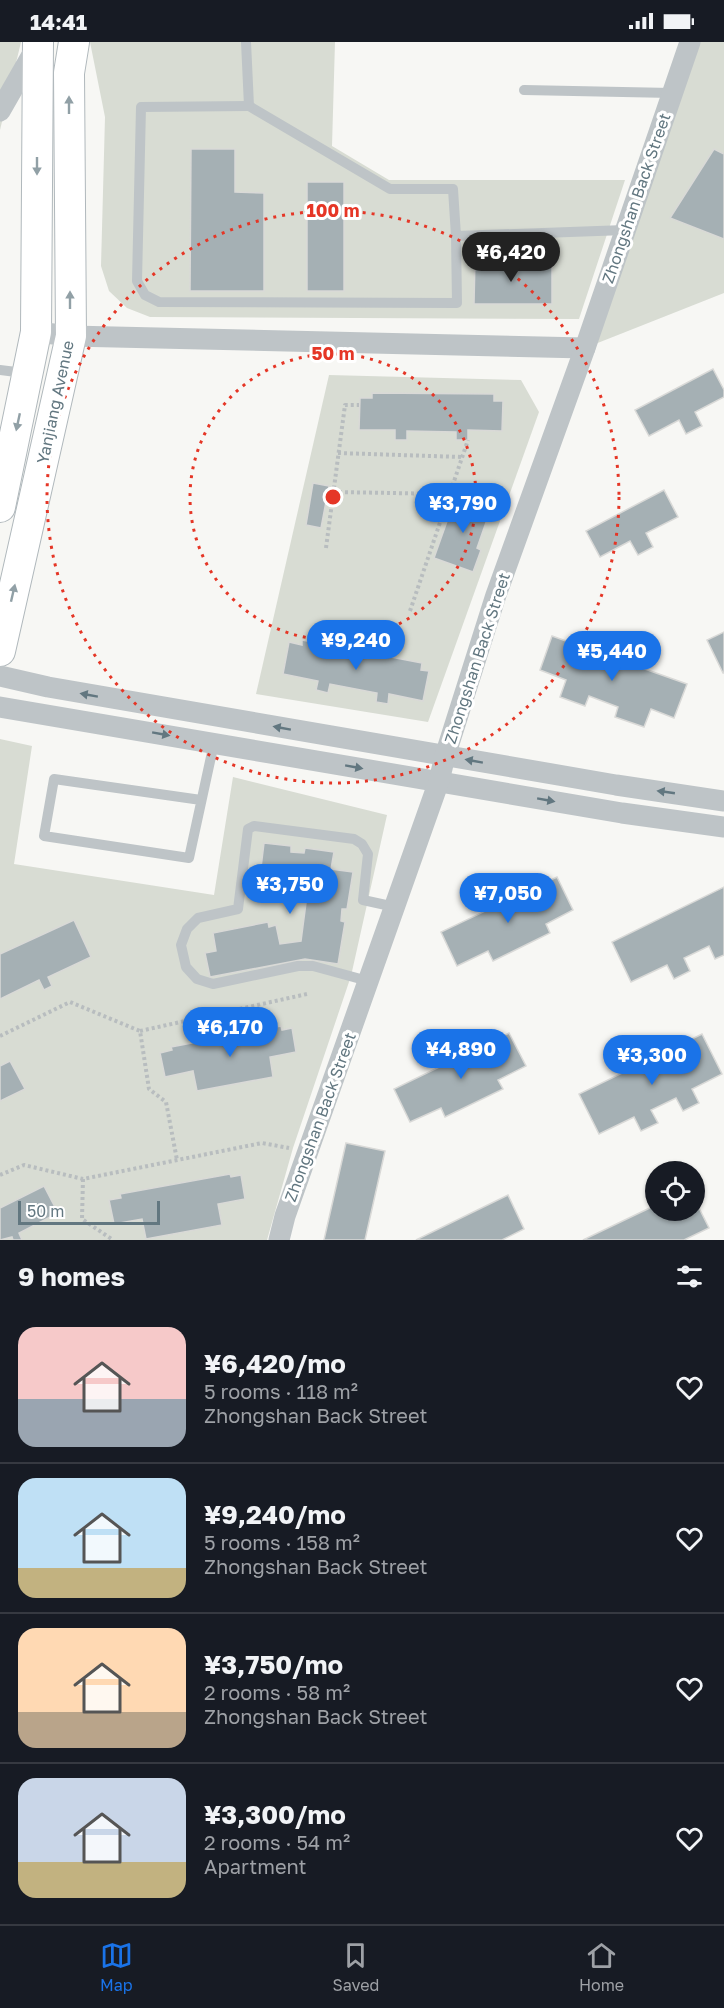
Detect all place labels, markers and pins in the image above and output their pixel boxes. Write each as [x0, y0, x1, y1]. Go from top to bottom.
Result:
pin: ¥6,420 [462, 232, 560, 283]
pin: ¥3,790 [414, 483, 512, 534]
centre of rings [323, 487, 343, 507]
pin: ¥9,240 [307, 620, 405, 671]
pin: ¥5,440 [563, 631, 661, 682]
pin: ¥3,750 [241, 864, 339, 915]
pin: ¥7,050 [459, 873, 557, 924]
pin: ¥6,170 [181, 1007, 279, 1058]
pin: ¥4,890 [412, 1029, 510, 1080]
pin: ¥3,300 [603, 1035, 701, 1086]

